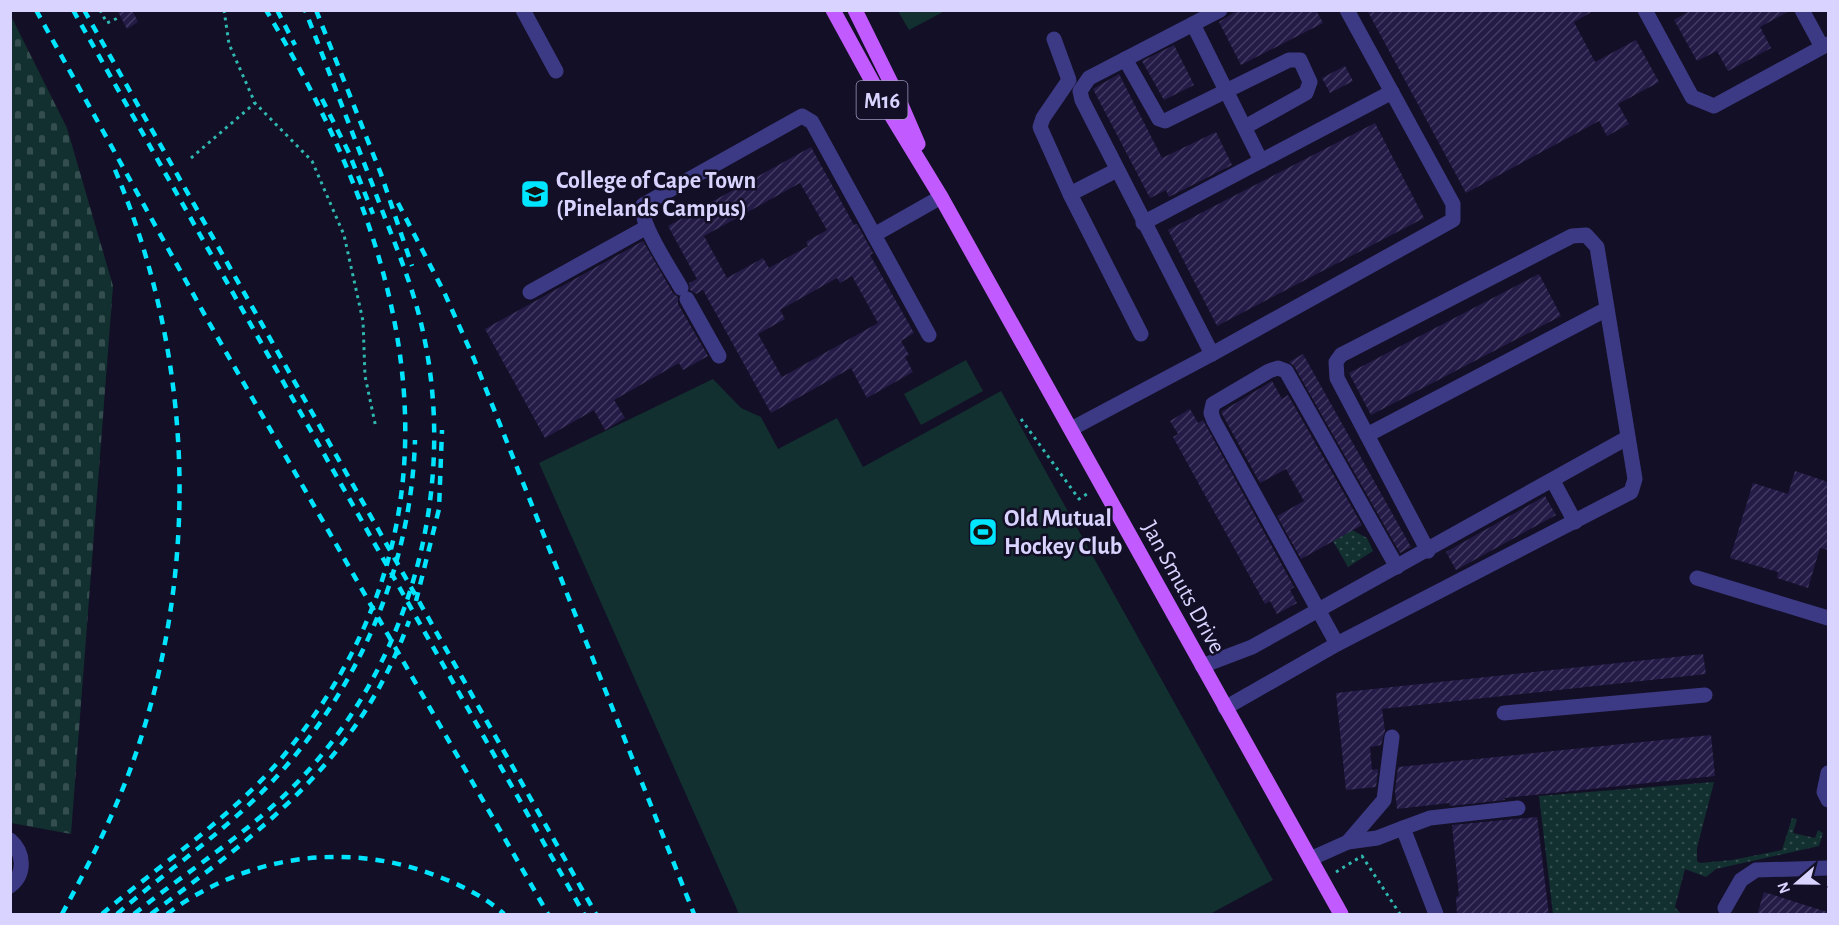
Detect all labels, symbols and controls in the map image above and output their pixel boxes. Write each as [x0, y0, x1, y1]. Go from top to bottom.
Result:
road number: M16 [856, 81, 908, 119]
place label: College of Cape Town (Pinelands Campus) [556, 169, 756, 221]
school or university icon: College of Cape Town (Pinelands Campus) [519, 178, 551, 210]
place label: Old Mutual Hockey Club [1004, 507, 1122, 559]
sports icon: Old Mutual Hockey Club [967, 516, 999, 548]
street label: Jan Smuts Drive [1137, 517, 1229, 658]
north arrow [1767, 853, 1827, 913]
text: N [1774, 880, 1793, 896]

